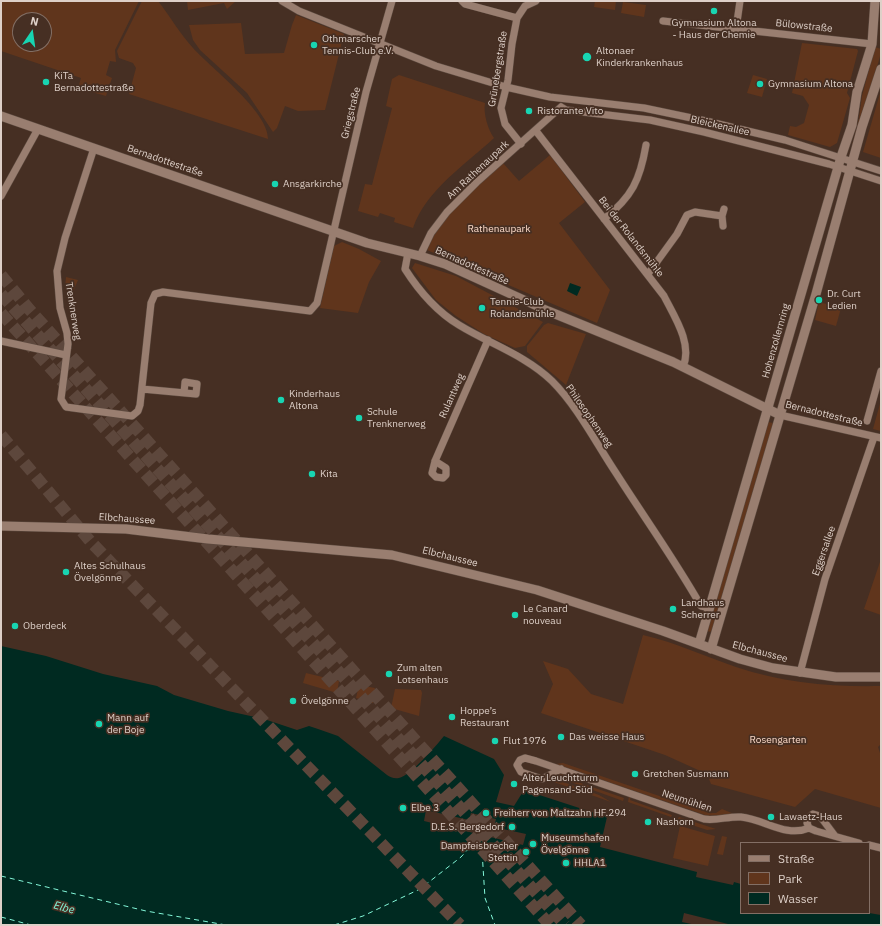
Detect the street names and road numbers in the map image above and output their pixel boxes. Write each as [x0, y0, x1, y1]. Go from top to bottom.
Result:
street label: Bülowstraße [775, 17, 833, 35]
street label: Grünebergstraße [486, 30, 510, 108]
street label: Griegstraße [339, 86, 363, 140]
street label: Bleickenallee [689, 113, 751, 139]
street label: Am Rathenaupark [444, 138, 512, 202]
street label: Bernadottestraße [125, 142, 205, 180]
street label: Bei der Rolandsmühle [596, 194, 666, 280]
street label: Bernadottestraße [433, 244, 511, 288]
street label: Trenknerweg [62, 281, 84, 341]
street label: Hohenzollernring [760, 302, 792, 380]
street label: Rulantweg [437, 372, 467, 420]
street label: Philosophenweg [563, 382, 615, 450]
street label: Bernadottestraße [784, 399, 864, 429]
street label: Elbchaussee [98, 511, 156, 527]
street label: Eggersallee [810, 524, 838, 578]
street label: Elbchaussee [421, 544, 479, 570]
street label: Elbchaussee [731, 639, 789, 665]
street label: Neumühlen [660, 787, 714, 815]

